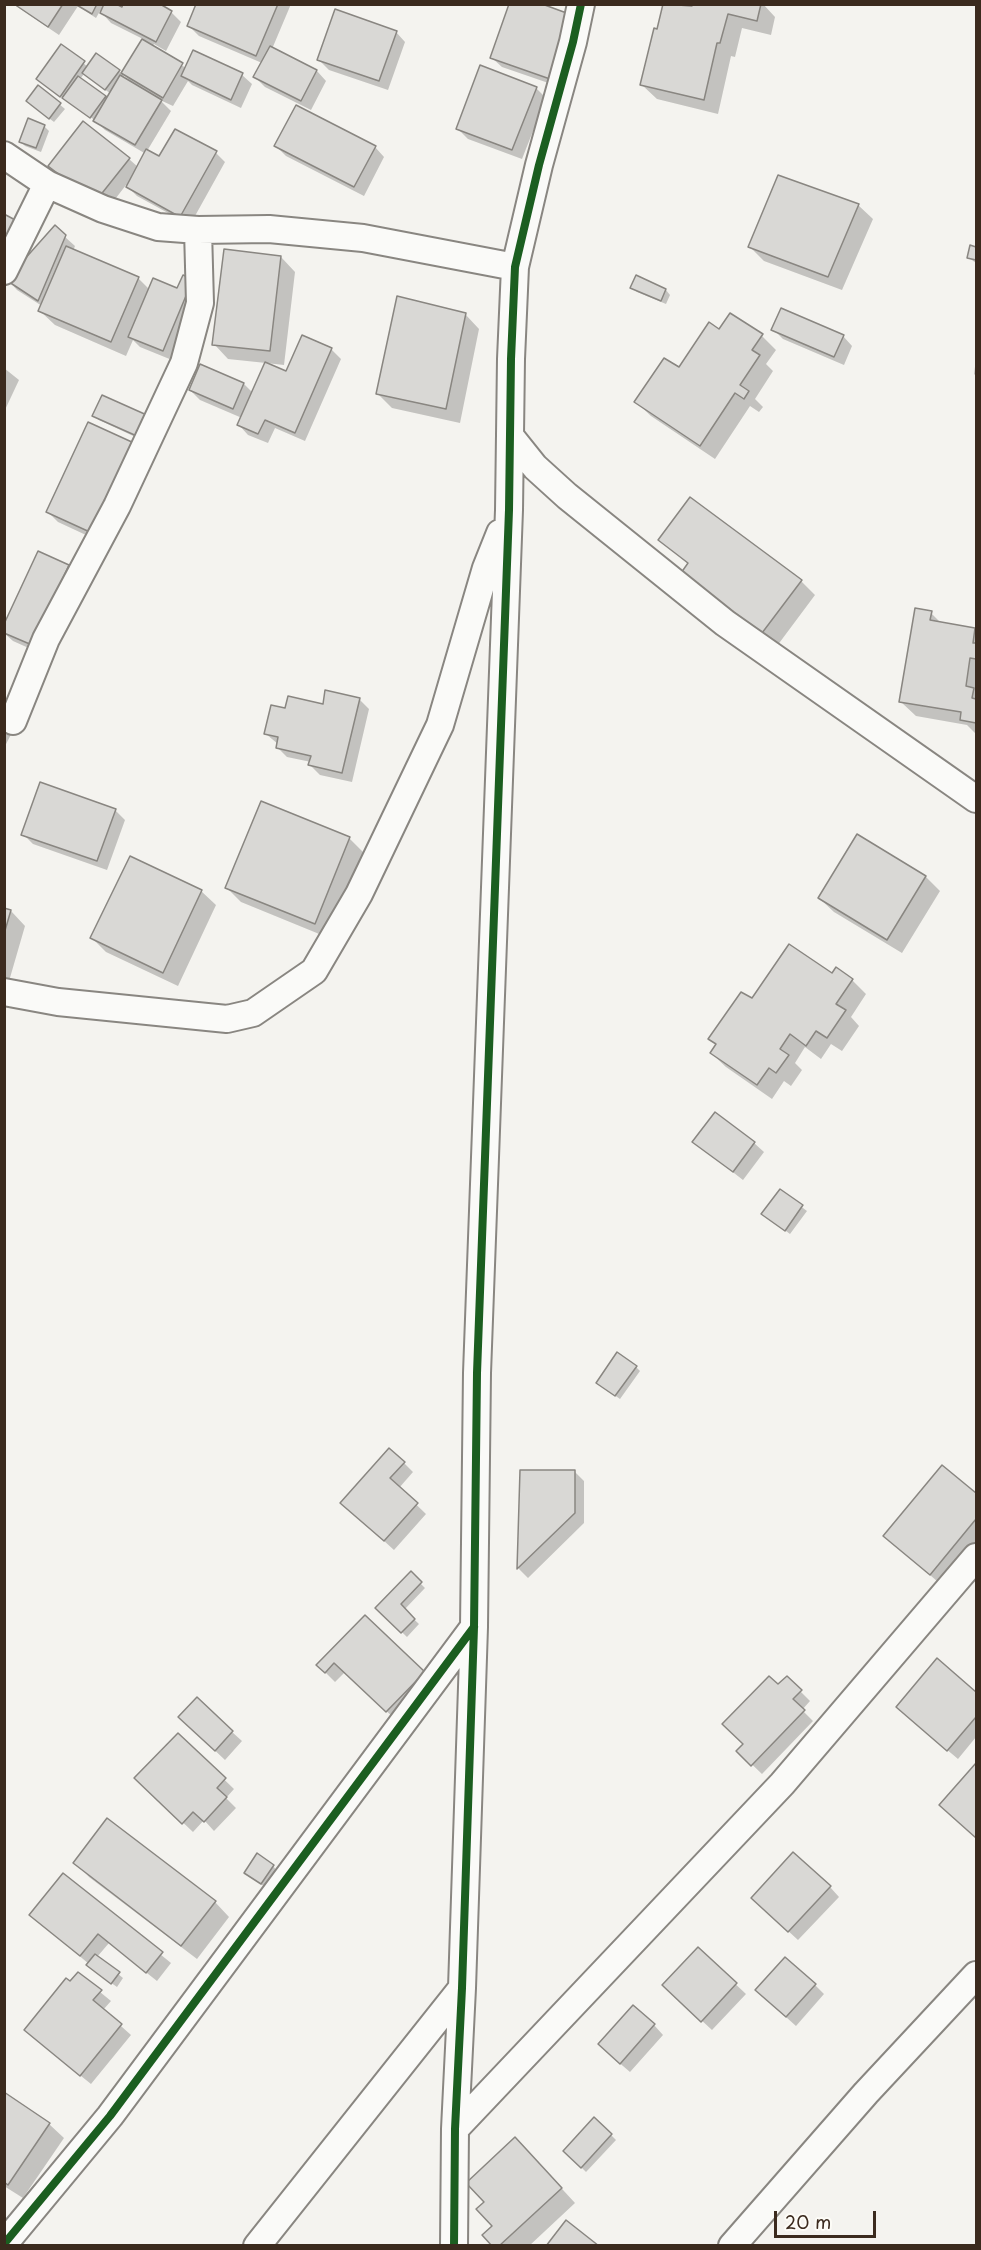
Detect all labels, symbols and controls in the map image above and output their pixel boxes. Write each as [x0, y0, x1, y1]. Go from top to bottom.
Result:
scale bar [777, 2199, 879, 2237]
text: 20 m [785, 2208, 831, 2235]

